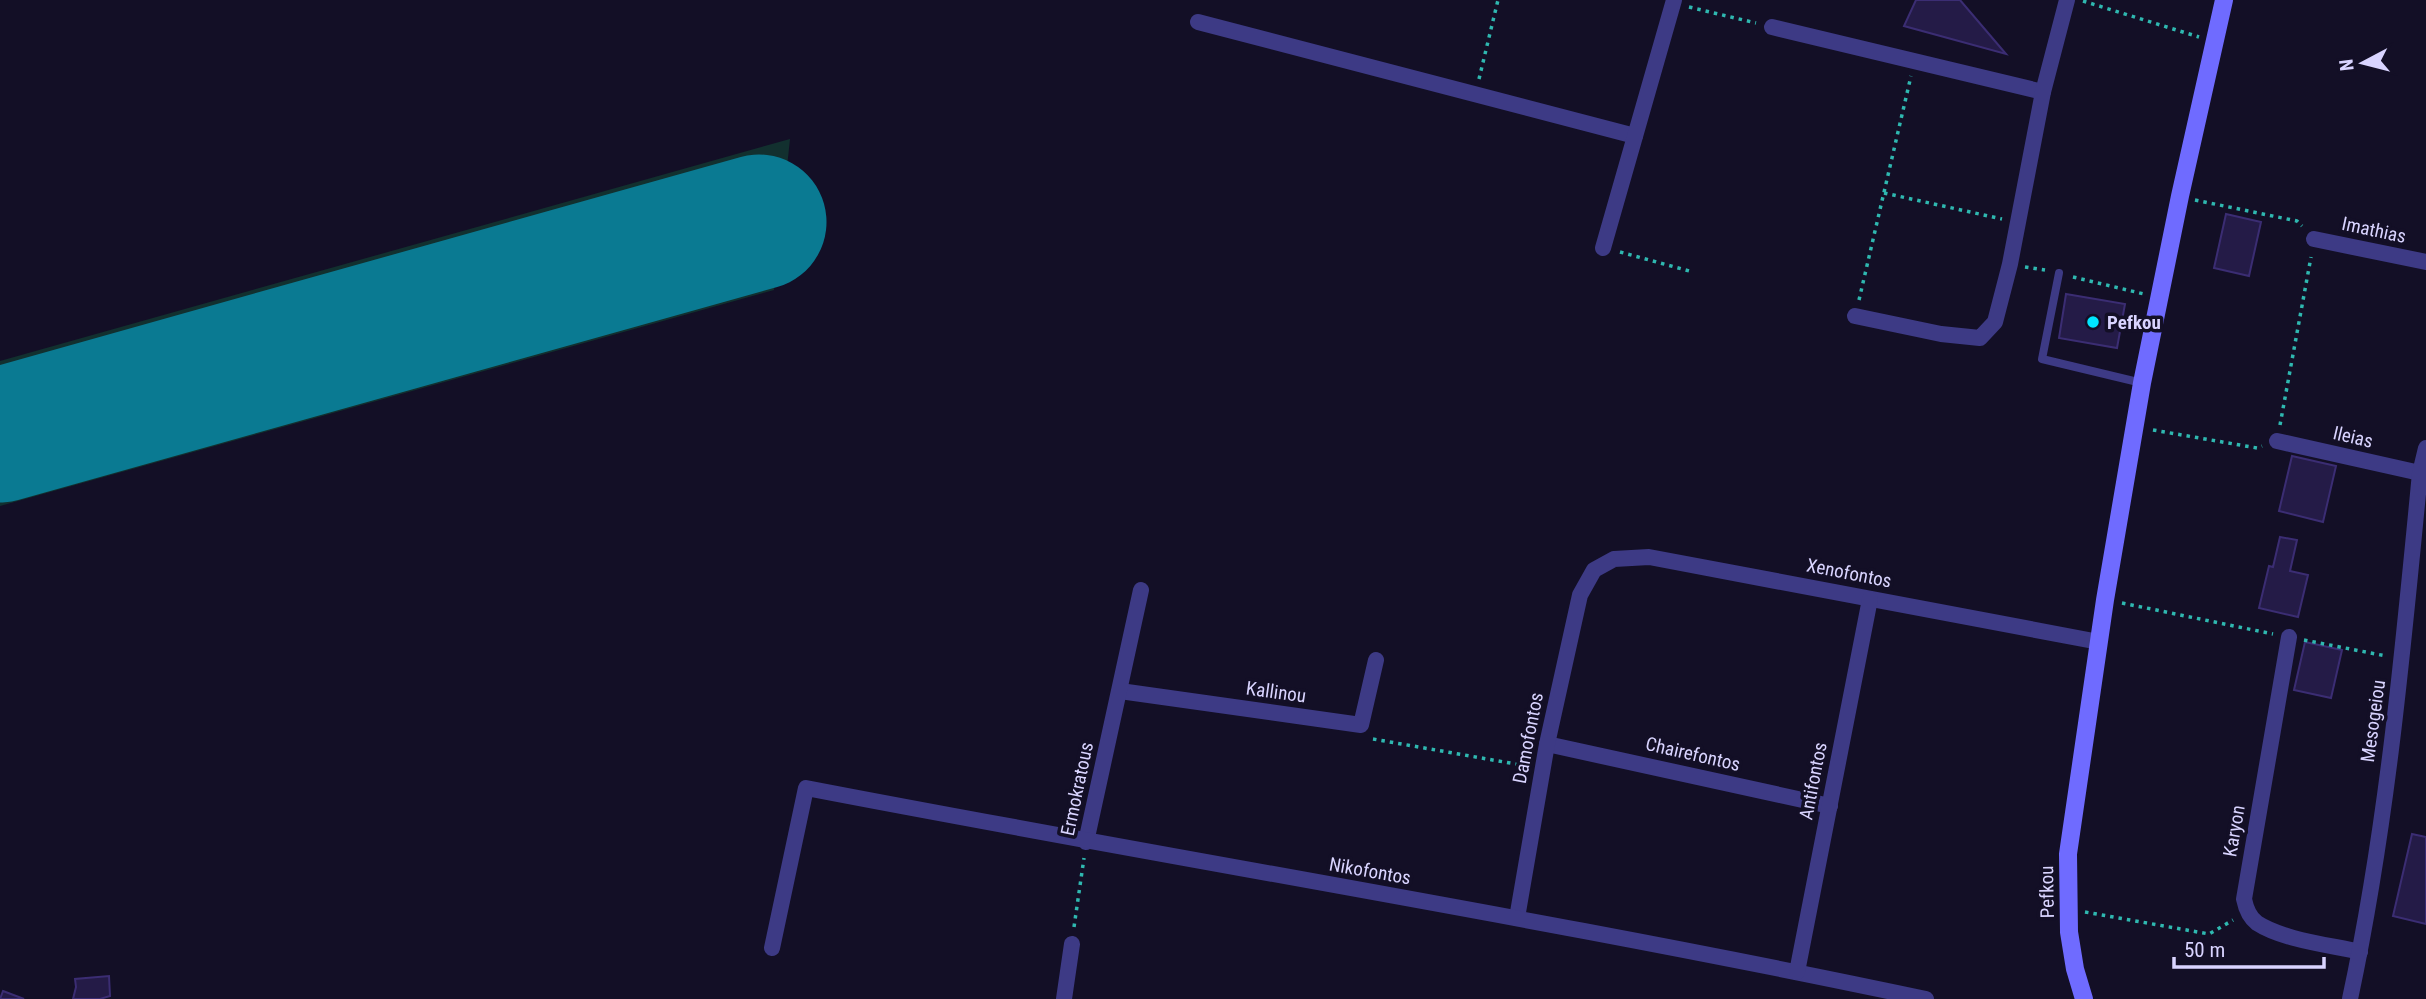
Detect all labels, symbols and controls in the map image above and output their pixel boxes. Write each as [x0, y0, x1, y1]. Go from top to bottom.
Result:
north arrow [2328, 28, 2398, 98]
text: N [2334, 58, 2359, 72]
street label: Imathias [2340, 212, 2408, 248]
place label: Pefkou [2107, 311, 2161, 334]
marker: Pefkou [2085, 314, 2101, 330]
street label: Ileias [2331, 421, 2375, 453]
street label: Xenofontos [1804, 553, 1894, 593]
street label: Kallinou [1244, 676, 1308, 708]
street label: Mesogeiou [2356, 678, 2390, 764]
street label: Damofontos [1508, 691, 1548, 785]
street label: Chairefontos [1643, 732, 1743, 776]
street label: Ermokratous [1056, 740, 1098, 838]
street label: Antifontos [1794, 740, 1832, 822]
street label: Karyon [2218, 803, 2250, 859]
street label: Nikofontos [1327, 853, 1413, 889]
street label: Pefkou [2035, 865, 2059, 919]
scale bar [2174, 926, 2324, 970]
text: 50 m [2184, 938, 2225, 962]

